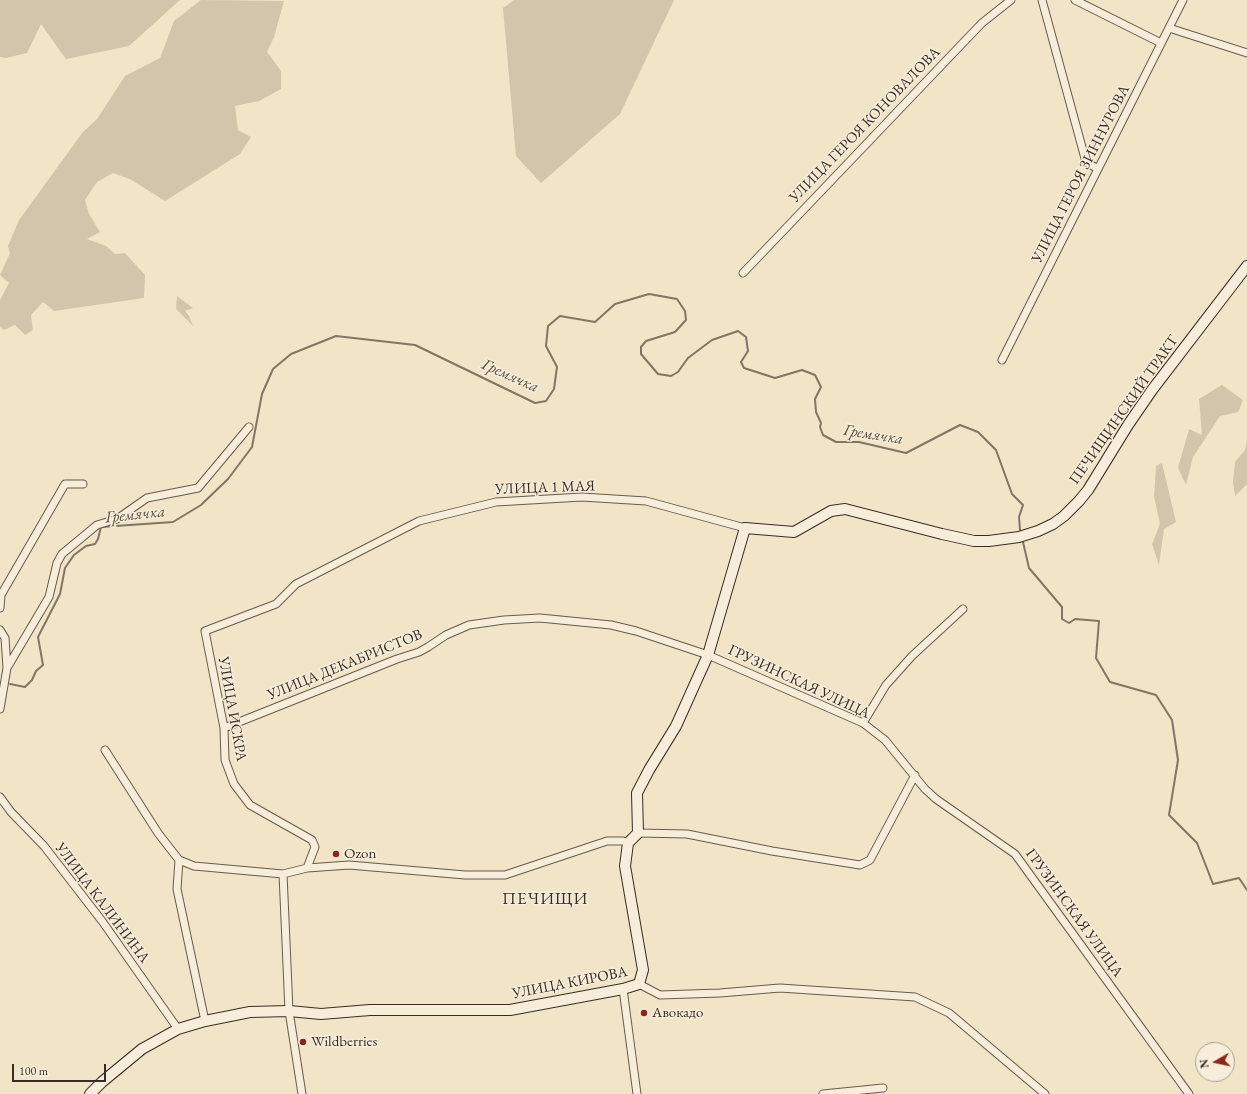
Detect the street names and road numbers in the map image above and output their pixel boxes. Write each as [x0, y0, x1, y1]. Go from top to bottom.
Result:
street label: УЛИЦА ГЕРОЯ КОНОВАЛОВА [786, 43, 944, 207]
street label: УЛИЦА ГЕРОЯ ЗИННУРОВА [1028, 82, 1134, 266]
street label: ПЕЧИЩИНСКИЙ ТРАКТ [1066, 332, 1182, 488]
street label: УЛИЦА 1 МАЯ [495, 477, 595, 499]
street label: УЛИЦА ДЕКАБРИСТОВ [265, 626, 425, 704]
street label: ГРУЗИНСКАЯ УЛИЦА [725, 641, 873, 723]
street label: УЛИЦА ИСКРА [214, 655, 250, 763]
street label: УЛИЦА КАЛИНИНА [51, 839, 153, 967]
street label: ГРУЗИНСКАЯ УЛИЦА [1021, 845, 1127, 981]
street label: УЛИЦА КИРОВА [511, 963, 629, 1003]

